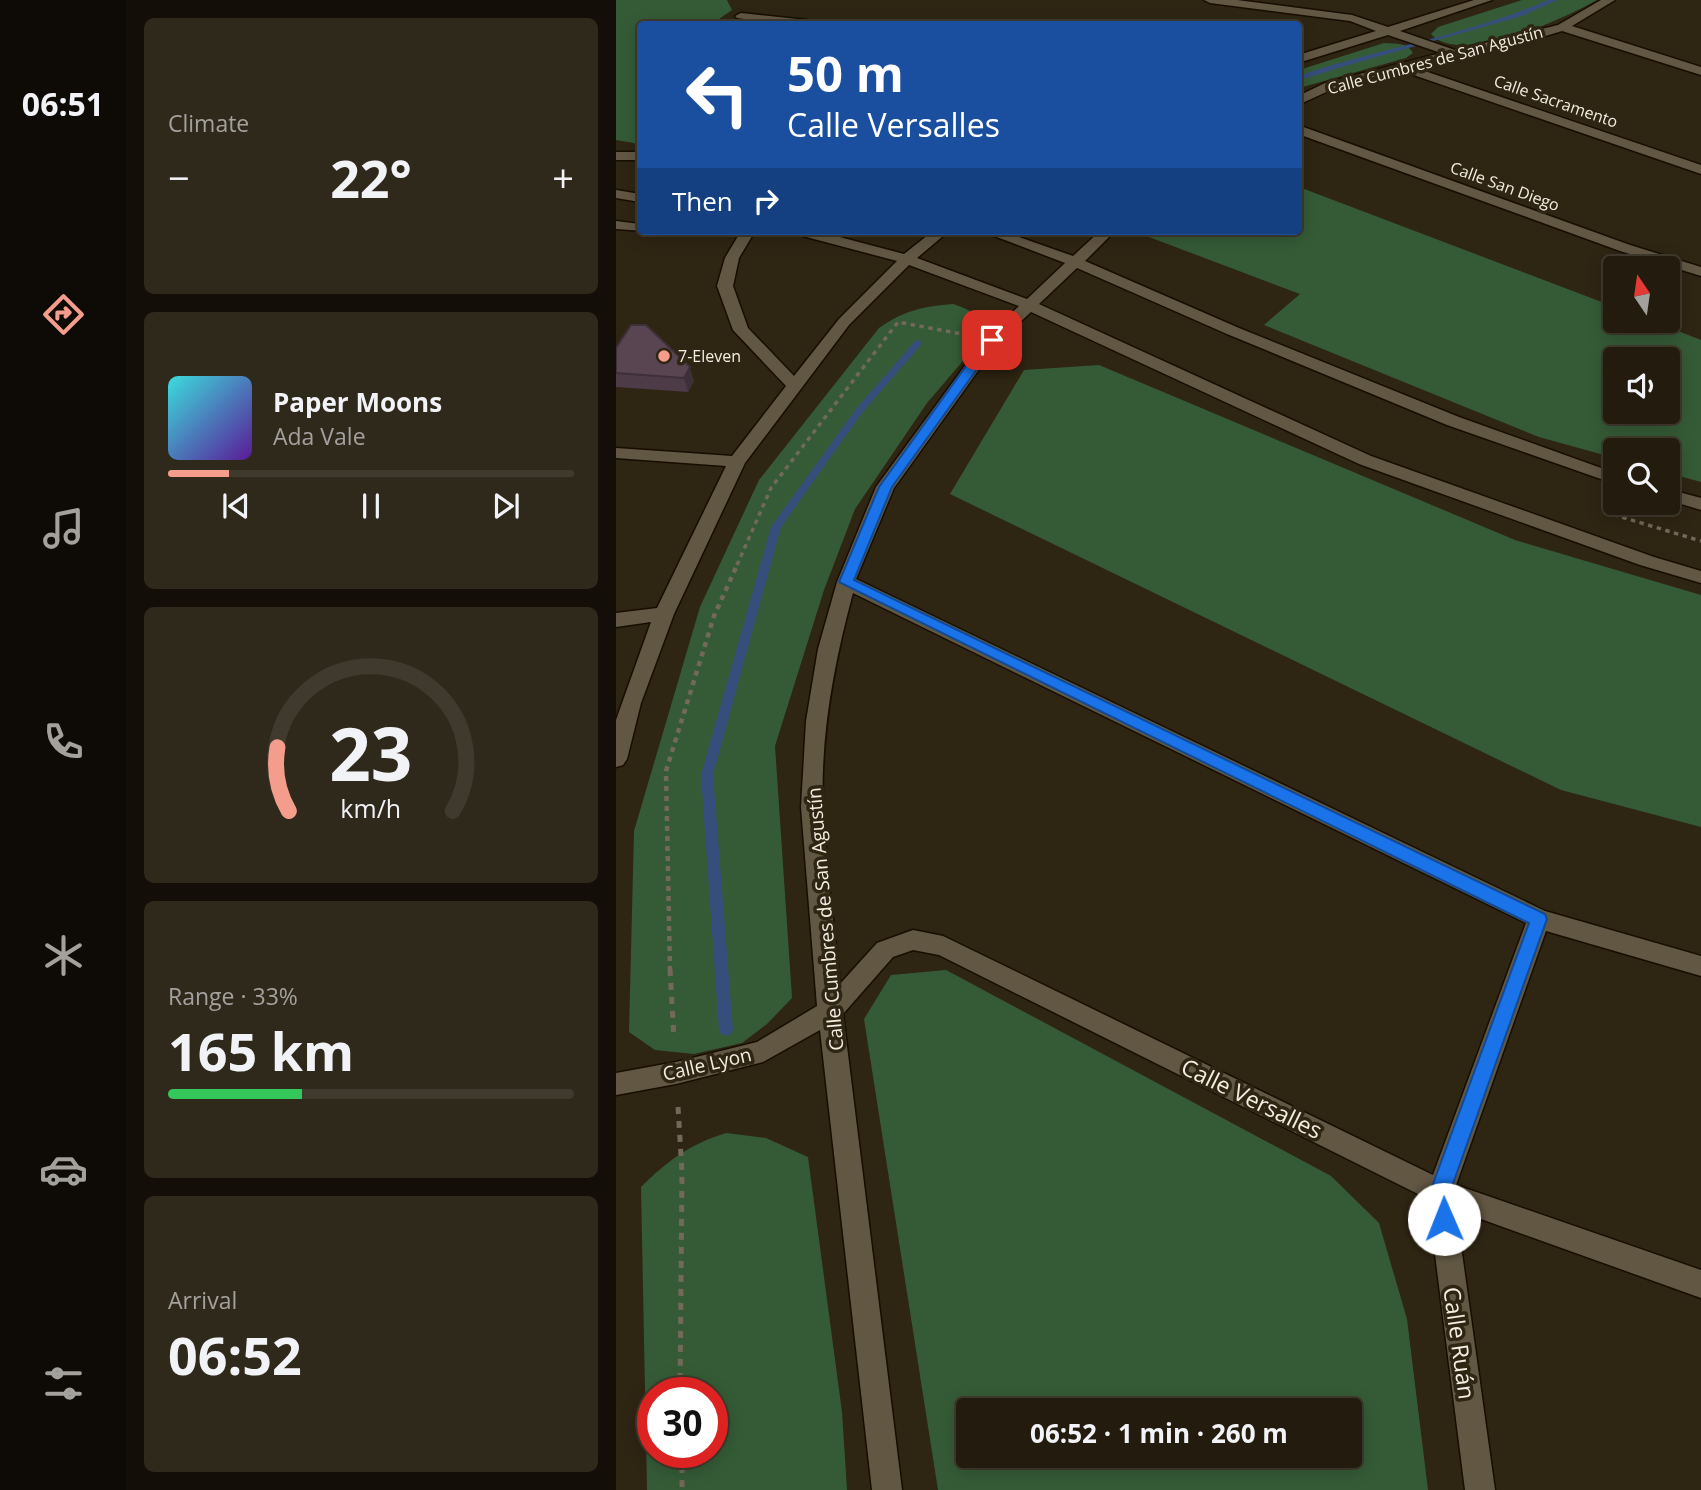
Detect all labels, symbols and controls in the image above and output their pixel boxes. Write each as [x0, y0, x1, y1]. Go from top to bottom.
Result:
street label: Calle Cumbres de San Agustín [1325, 21, 1545, 99]
text: 50 m [787, 40, 904, 106]
icon: left [672, 49, 763, 140]
street label: Calle Sacramento [1491, 69, 1621, 133]
text: 06:51 [22, 82, 104, 125]
text: Calle Versalles [787, 103, 1000, 146]
text: Climate [168, 107, 249, 139]
text: 22° [330, 142, 412, 213]
text: − [168, 151, 190, 203]
text: + [552, 151, 574, 203]
street label: Calle San Diego [1447, 156, 1563, 216]
icon: right [747, 182, 785, 220]
text: Then [672, 183, 733, 219]
north arrow [1603, 256, 1680, 332]
map controls [1603, 256, 1680, 515]
icon: directions [39, 290, 88, 339]
pin [962, 310, 1022, 370]
icon: arrive [973, 321, 1011, 359]
place label: 7-Eleven [678, 345, 741, 367]
button: sound [1603, 347, 1680, 424]
marker: 7-Eleven [656, 348, 672, 364]
text: Paper Moons [273, 384, 442, 420]
text: Ada Vale [273, 420, 366, 452]
button: search [1603, 438, 1680, 515]
icon: previous [217, 487, 255, 525]
icon: pause [352, 487, 390, 525]
icon: next [487, 487, 525, 525]
icon: music [39, 504, 88, 553]
text: 23 [329, 703, 413, 802]
icon: phone [39, 717, 88, 766]
street label: Calle Cumbres de San Agustín [801, 786, 849, 1052]
text: km/h [341, 791, 401, 825]
icon: climate [39, 931, 88, 980]
text: Range · 33% [168, 980, 298, 1012]
text: 165 km [168, 1015, 354, 1086]
street label: Calle Lyon [660, 1041, 754, 1087]
street label: Calle Versalles [1176, 1050, 1328, 1146]
icon: car [39, 1145, 88, 1194]
position arrow [1407, 1182, 1481, 1256]
text: Arrival [168, 1284, 237, 1316]
street label: Calle Ruán [1436, 1285, 1484, 1401]
text: 06:52 [168, 1319, 302, 1390]
icon: filters [39, 1359, 88, 1408]
speed limit sign: 30 [637, 1377, 728, 1468]
text: 06:52 · 1 min · 260 m [1030, 1415, 1288, 1451]

